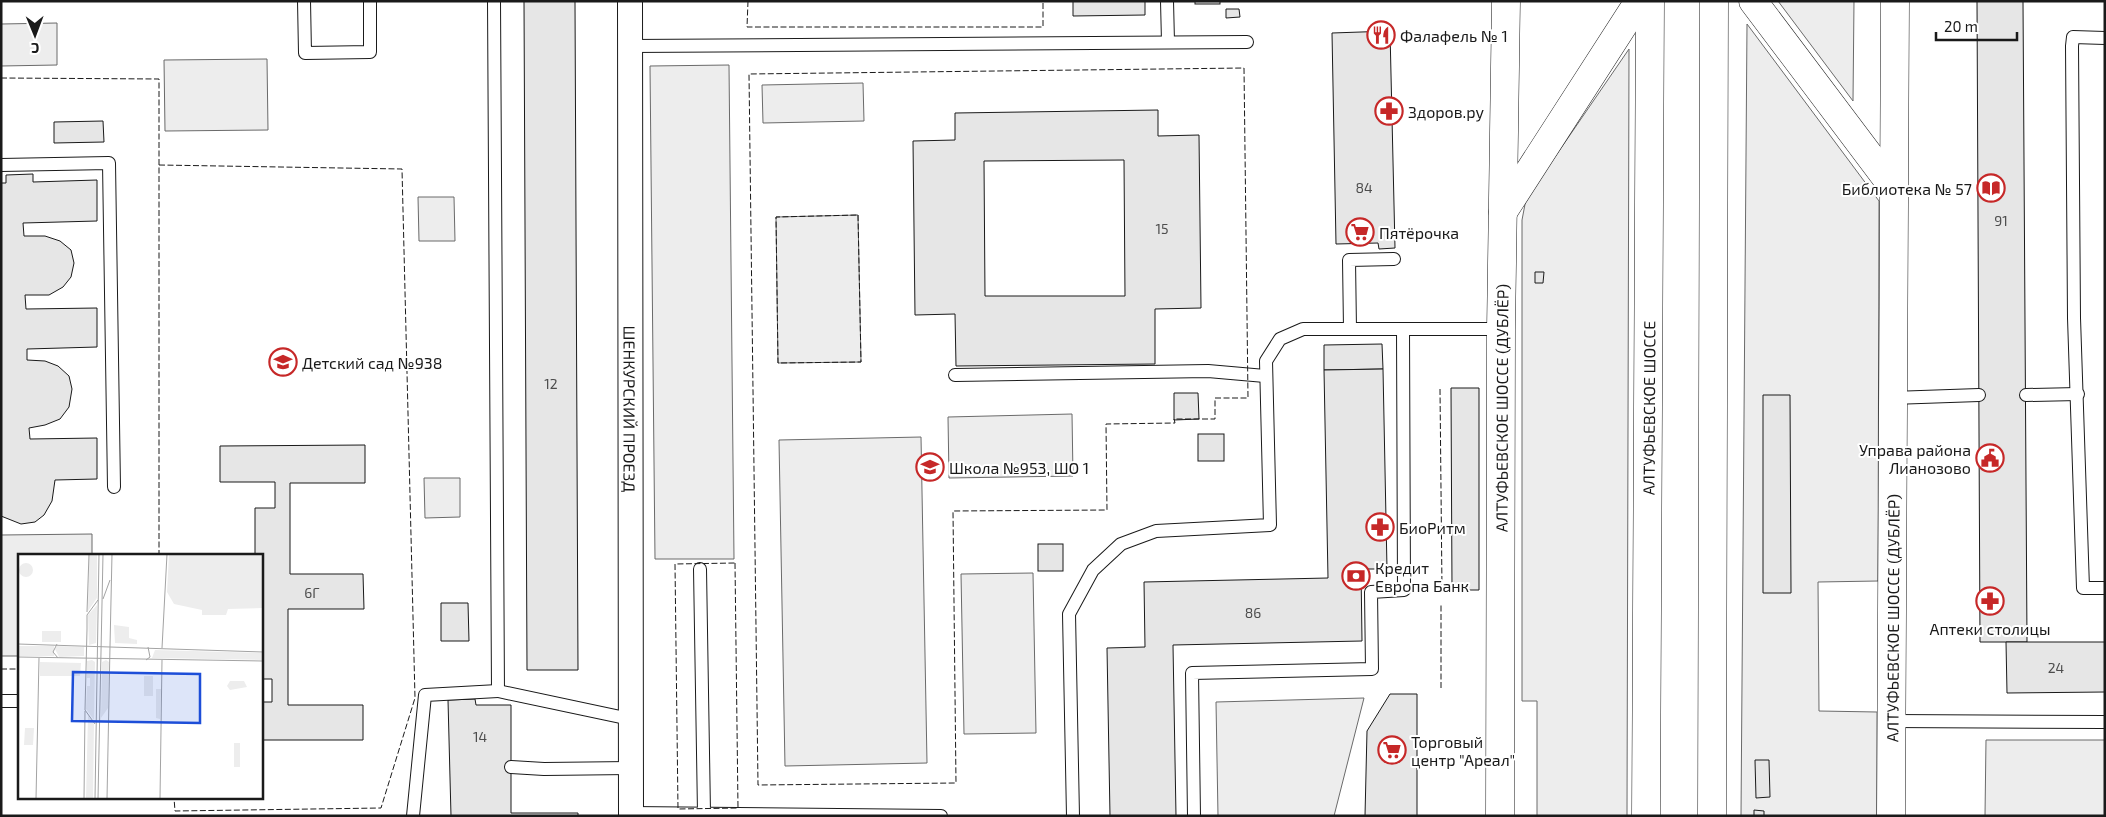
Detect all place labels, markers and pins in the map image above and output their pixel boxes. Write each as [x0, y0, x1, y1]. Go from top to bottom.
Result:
restaurant icon: Фалафель № 1 [1366, 20, 1396, 50]
place label: Фалафель № 1 [1400, 26, 1508, 45]
pharmacy icon: Здоров.ру [1374, 96, 1404, 126]
place label: Здоров.ру [1408, 102, 1485, 122]
library icon: Библиотека № 57 [1976, 173, 2006, 203]
place label: Библиотека № 57 [1842, 179, 1972, 198]
supermarket icon: Пятёрочка [1345, 217, 1375, 247]
place label: Пятёрочка [1379, 223, 1459, 242]
school or university icon: Детский сад №938 [268, 347, 298, 377]
place label: Детский сад №938 [302, 353, 442, 372]
place label: Управа района Лианозово [1859, 440, 1971, 477]
public building icon: Управа района Лианозово [1975, 443, 2005, 473]
school or university icon: Школа №953, ШО 1 [915, 452, 945, 482]
place label: Школа №953, ШО 1 [949, 458, 1089, 477]
pharmacy icon: БиоРитм [1365, 512, 1395, 542]
place label: БиоРитм [1399, 518, 1466, 537]
place label: Кредит Европа Банк [1375, 558, 1470, 595]
bank icon: Кредит Европа Банк [1341, 561, 1371, 591]
pharmacy icon: Аптеки столицы [1975, 586, 2005, 616]
place label: Аптеки столицы [1929, 619, 2051, 638]
place label: Торговый центр "Ареал" [1411, 732, 1515, 769]
supermarket icon: Торговый центр "Ареал" [1377, 735, 1407, 765]

